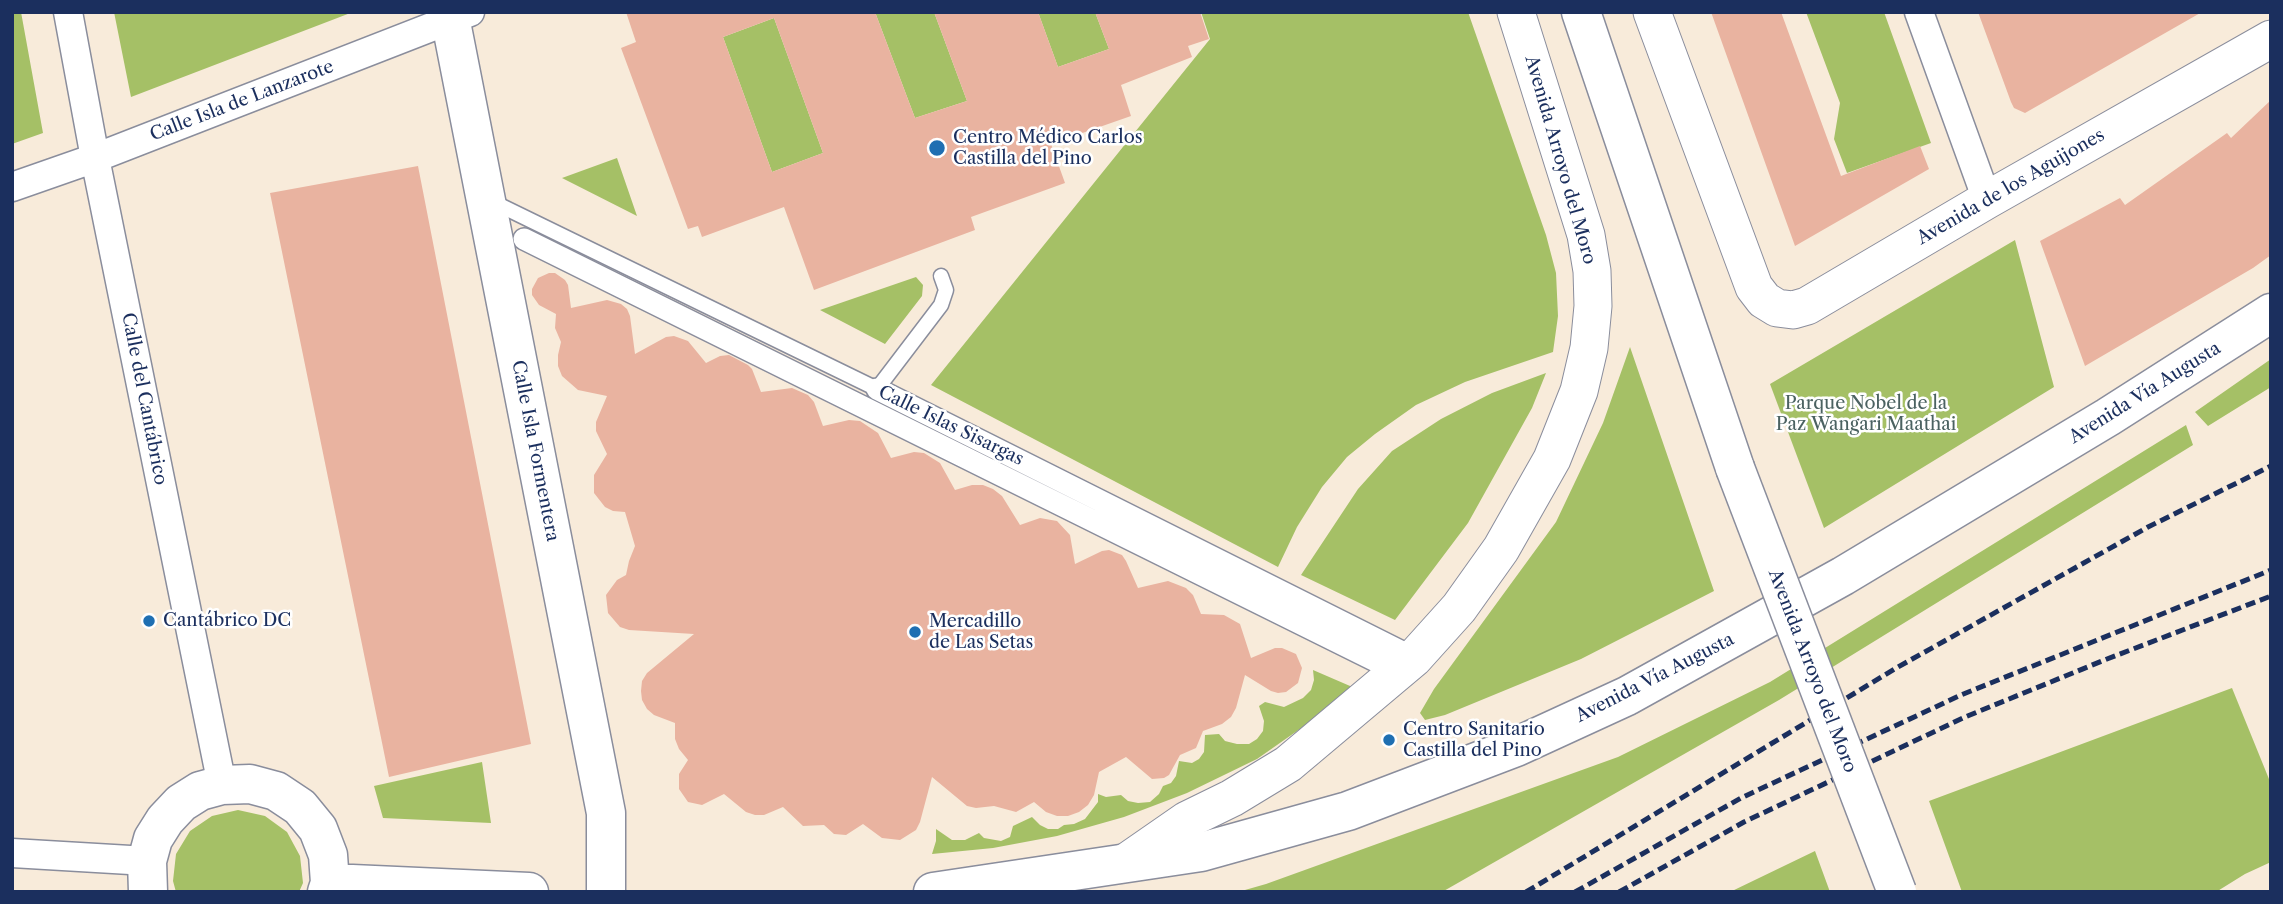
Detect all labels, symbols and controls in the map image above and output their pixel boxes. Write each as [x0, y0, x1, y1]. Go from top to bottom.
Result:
street label: Avenida Arroyo del Moro [1520, 53, 1600, 267]
street label: Calle Isla de Lanzarote [147, 56, 337, 146]
street label: Avenida de los Aguijones [1913, 124, 2109, 250]
place label: Centro Médico Carlos Castilla del Pino [953, 127, 1143, 170]
marker: Centro Médico Carlos Castilla del Pino [927, 138, 947, 158]
street label: Calle del Cantábrico [117, 311, 171, 487]
street label: Avenida Vía Augusta [2065, 338, 2225, 448]
street label: Calle Isla Formentera [507, 359, 563, 543]
street label: Calle Islas Sisargas [875, 381, 1027, 471]
park label: Parque Nobel de la Paz Wangari Maathai [1776, 393, 1956, 436]
street label: Avenida Arroyo del Moro [1763, 566, 1861, 776]
place label: Cantábrico DC [163, 610, 291, 632]
place label: Mercadillo de Las Setas [929, 611, 1033, 654]
marker: Cantábrico DC [141, 613, 157, 629]
marker: Mercadillo de Las Setas [907, 624, 923, 640]
street label: Avenida Vía Augusta [1572, 629, 1738, 727]
place label: Centro Sanitario Castilla del Pino [1403, 719, 1545, 762]
marker: Centro Sanitario Castilla del Pino [1381, 732, 1397, 748]

